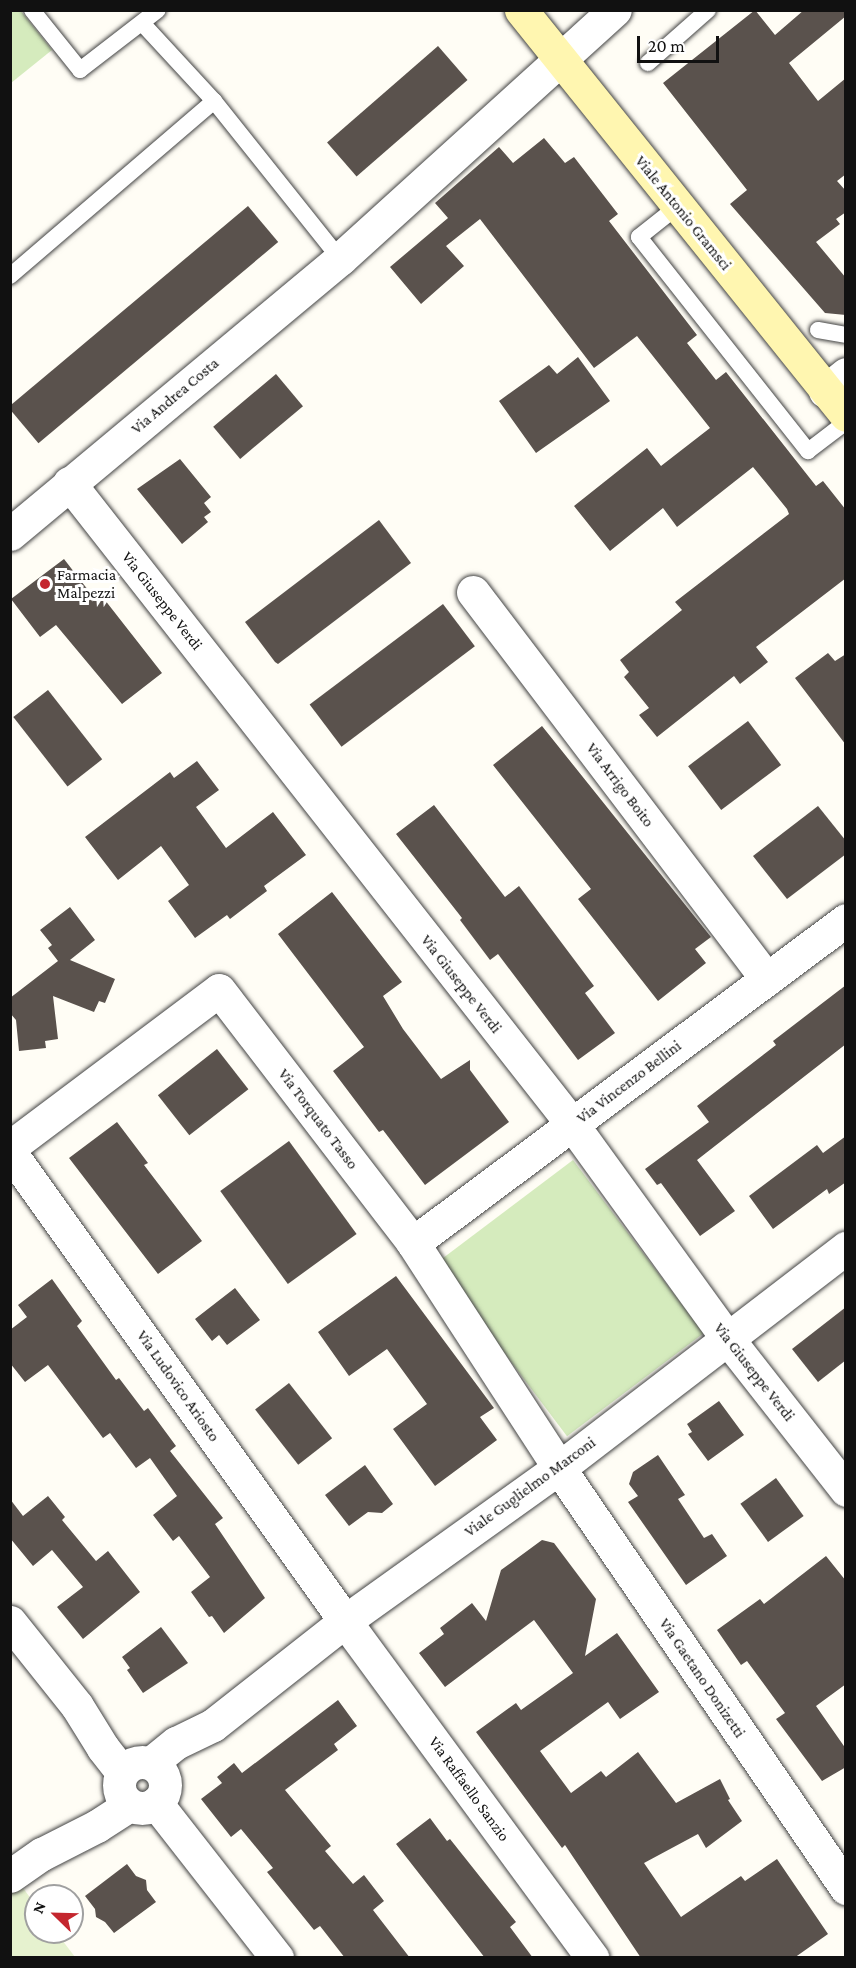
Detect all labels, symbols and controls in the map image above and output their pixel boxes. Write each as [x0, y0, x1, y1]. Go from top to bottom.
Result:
scale bar [640, 24, 722, 62]
text: 20 m [648, 36, 685, 56]
street label: Viale Antonio Gramsci [631, 152, 735, 274]
street label: Via Andrea Costa [127, 354, 223, 438]
street label: Via Giuseppe Verdi [118, 548, 206, 654]
place label: Farmacia Malpezzi [57, 565, 116, 603]
marker: Farmacia Malpezzi [38, 577, 52, 591]
street label: Via Arrigo Boito [582, 739, 658, 831]
street label: Via Giuseppe Verdi [417, 931, 505, 1037]
street label: Via Vincenzo Bellini [573, 1036, 685, 1128]
street label: Via Torquato Tasso [274, 1065, 362, 1173]
street label: Via Giuseppe Verdi [710, 1319, 798, 1425]
street label: Via Ludovico Ariosto [132, 1327, 224, 1445]
street label: Viale Guglielmo Marconi [461, 1433, 599, 1541]
street label: Via Gaetano Donizetti [655, 1615, 749, 1741]
street label: Via Raffaello Sanzio [424, 1733, 514, 1845]
north arrow [24, 1884, 84, 1944]
text: N [29, 1899, 49, 1916]

